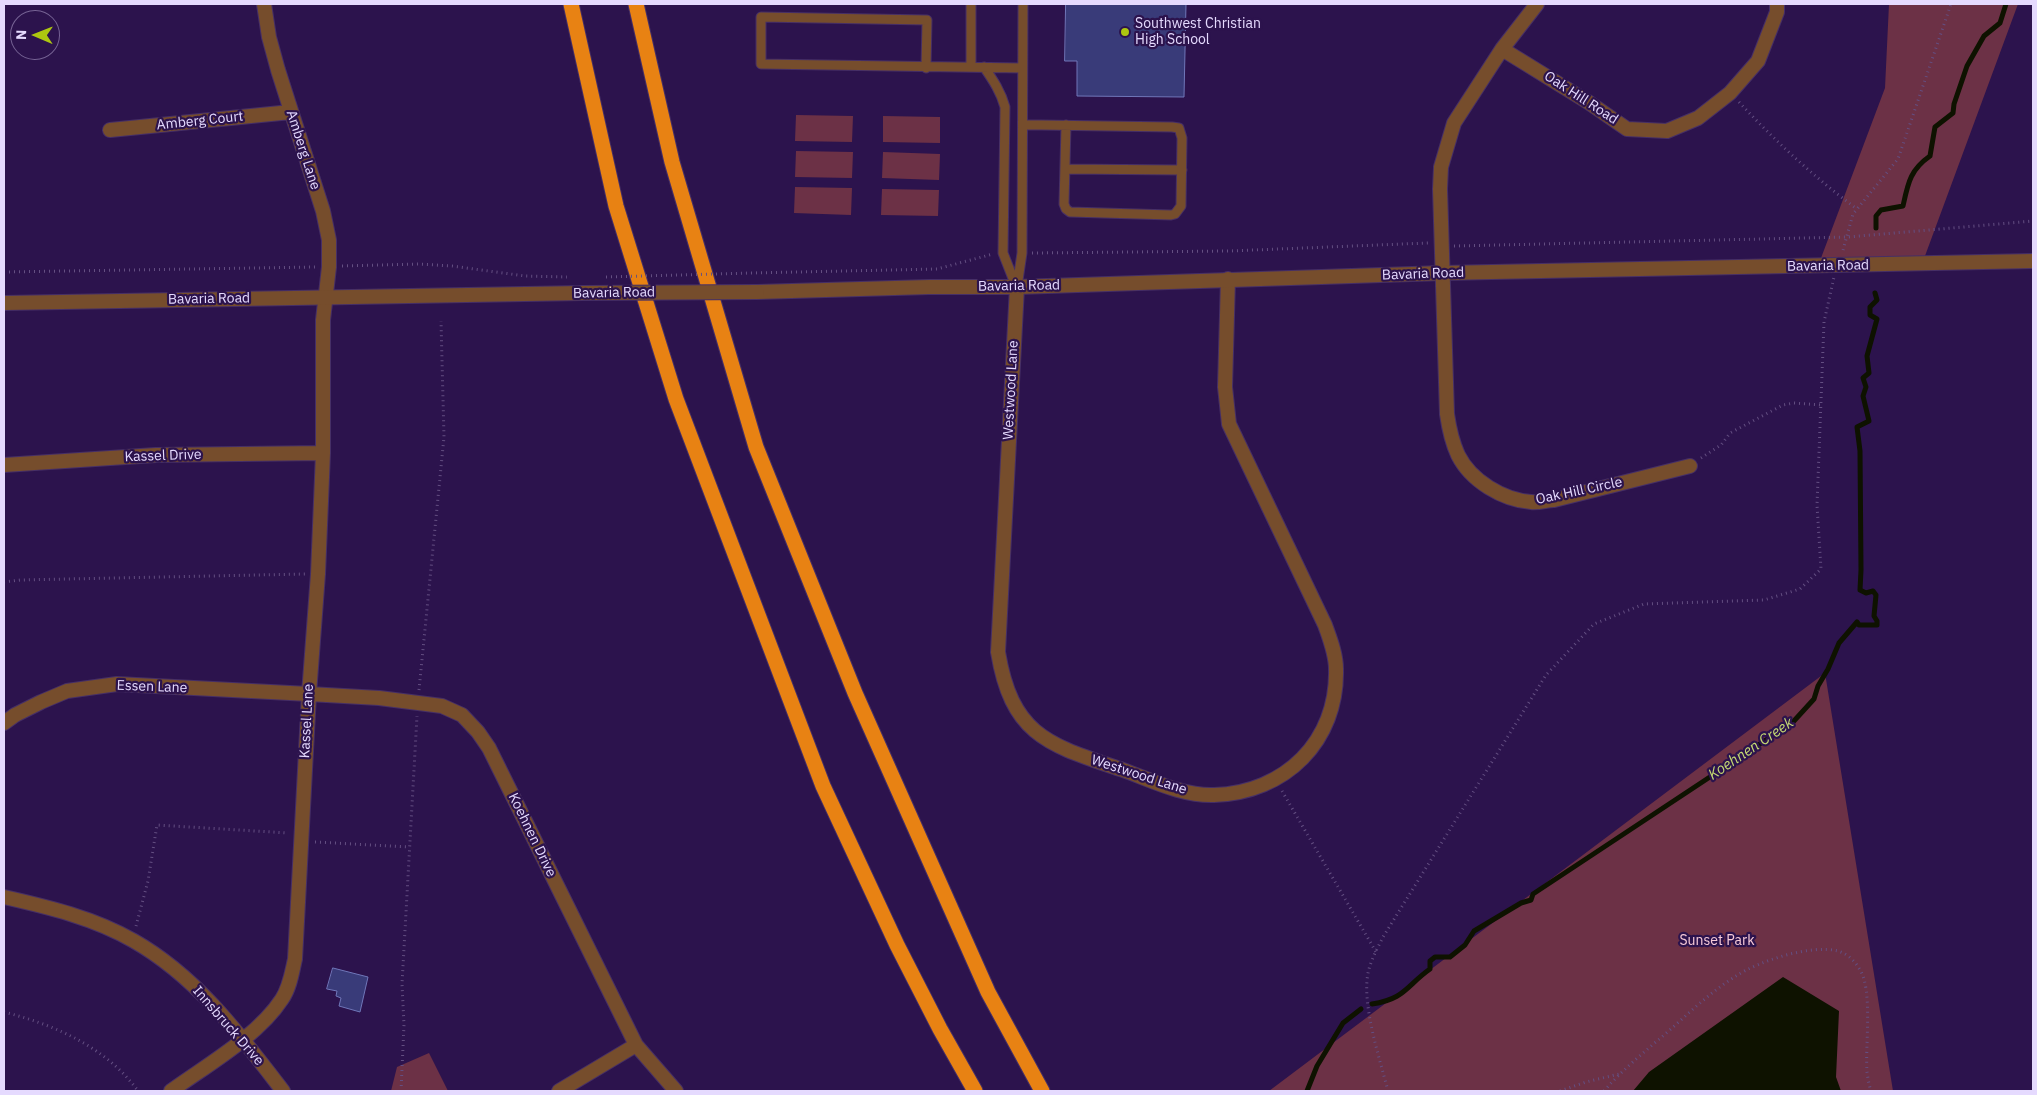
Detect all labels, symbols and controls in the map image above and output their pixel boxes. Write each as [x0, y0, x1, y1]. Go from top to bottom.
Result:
north arrow [10, 10, 60, 60]
place label: Southwest Christian High School [1135, 16, 1261, 48]
marker: Southwest Christian High School [1119, 26, 1131, 38]
text: N [12, 30, 30, 40]
street label: Oak Hill Road [1541, 68, 1621, 128]
street label: Amberg Court [156, 108, 244, 134]
street label: Amberg Lane [282, 108, 324, 192]
street label: Bavaria Road [1787, 257, 1869, 275]
street label: Bavaria Road [1382, 264, 1464, 284]
street label: Bavaria Road [978, 277, 1060, 295]
street label: Bavaria Road [573, 284, 655, 302]
street label: Bavaria Road [168, 290, 250, 308]
street label: Westwood Lane [1000, 340, 1022, 440]
street label: Kassel Drive [124, 446, 202, 466]
street label: Oak Hill Circle [1534, 474, 1624, 508]
street label: Essen Lane [116, 677, 188, 697]
street label: Kassel Lane [297, 683, 317, 759]
water label: Koehnen Creek [1705, 714, 1797, 784]
street label: Westwood Lane [1089, 752, 1189, 798]
street label: Koehnen Drive [504, 790, 560, 880]
park label: Sunset Park [1679, 933, 1755, 949]
street label: Innsbruck Drive [189, 983, 267, 1069]

